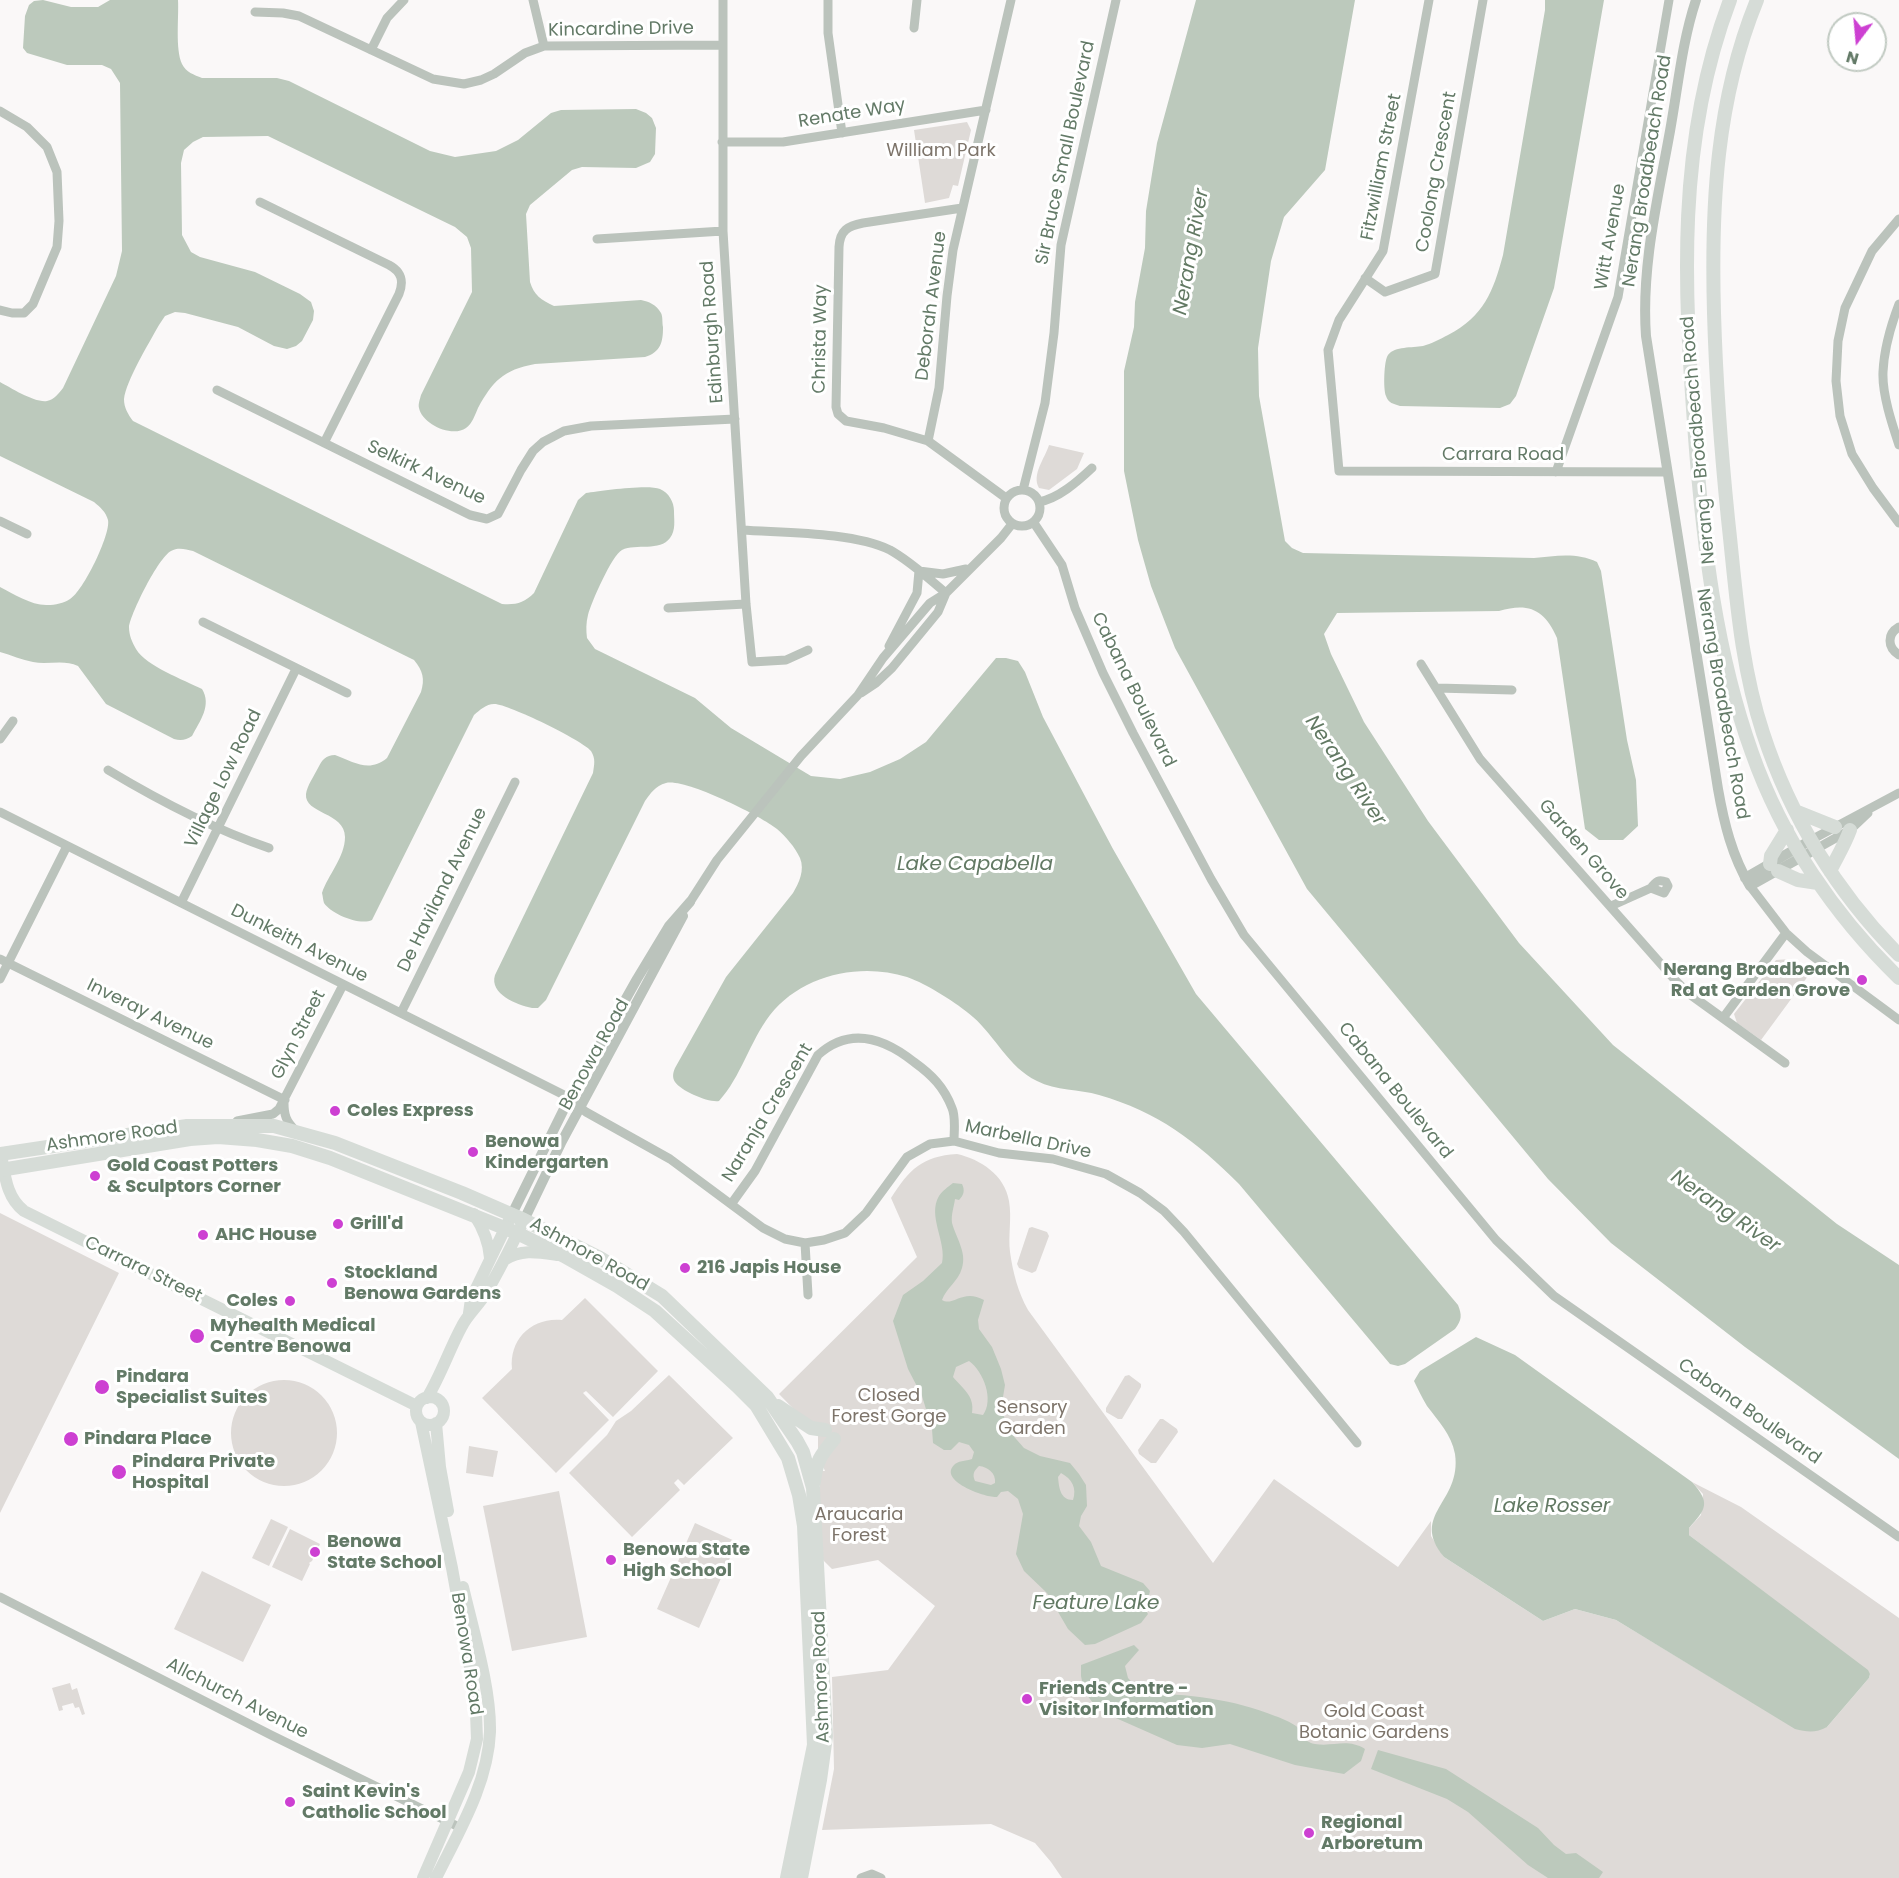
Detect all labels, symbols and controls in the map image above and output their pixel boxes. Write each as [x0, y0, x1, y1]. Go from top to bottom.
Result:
north arrow [1827, 12, 1887, 72]
street label: Kincardine Drive [548, 18, 694, 42]
street label: Sir Bruce Small Boulevard [1032, 39, 1100, 267]
text: N [1843, 45, 1861, 71]
street label: Nerang Broadbeach Road [1619, 54, 1677, 288]
street label: Coolong Crescent [1412, 90, 1462, 254]
street label: Fitzwilliam Street [1357, 92, 1407, 242]
street label: Renate Way [797, 95, 907, 133]
park label: William Park [886, 140, 996, 162]
street label: Witt Avenue [1591, 182, 1631, 292]
water label: Nerang River [1169, 187, 1215, 317]
street label: Deborah Avenue [912, 230, 952, 382]
street label: Edinburgh Road [697, 260, 729, 404]
street label: Christa Way [809, 284, 833, 394]
street label: Nerang - Broadbeach Road [1677, 315, 1721, 565]
street label: Selkirk Avenue [363, 436, 489, 510]
street label: Carrara Road [1442, 444, 1564, 466]
street label: Nerang Broadbeach Road [1691, 587, 1753, 821]
street label: Cabana Boulevard [1086, 609, 1180, 771]
street label: Village Low Road [181, 706, 267, 852]
water label: Nerang River [1299, 711, 1391, 831]
street label: Garden Grove [1534, 795, 1632, 905]
street label: De Haviland Avenue [394, 804, 492, 976]
water label: Lake Capabella [897, 853, 1053, 877]
street label: Dunkeith Avenue [227, 900, 371, 988]
place label: Nerang Broadbeach Rd at Garden Grove [1663, 959, 1850, 1002]
marker: Nerang Broadbeach Rd at Garden Grove [1855, 973, 1869, 987]
street label: Inveray Avenue [83, 975, 217, 1055]
street label: Glyn Street [267, 987, 331, 1083]
street label: Benowa Road [556, 996, 634, 1114]
street label: Cabana Boulevard [1333, 1018, 1457, 1164]
street label: Naranja Crescent [718, 1040, 818, 1186]
place label: Coles Express [347, 1100, 474, 1122]
marker: Coles Express [328, 1104, 342, 1118]
street label: Marbella Drive [963, 1116, 1093, 1164]
street label: Ashmore Road [45, 1117, 179, 1157]
place label: Benowa Kindergarten [485, 1131, 609, 1174]
marker: Benowa Kindergarten [466, 1145, 480, 1159]
place label: Gold Coast Potters & Sculptors Corner [107, 1155, 281, 1198]
water label: Nerang River [1666, 1165, 1784, 1259]
marker: Gold Coast Potters & Sculptors Corner [88, 1169, 102, 1183]
place label: Grill'd [350, 1213, 404, 1235]
street label: Ashmore Road [526, 1213, 652, 1297]
marker: Grill'd [331, 1217, 345, 1231]
place label: AHC House [215, 1224, 317, 1246]
marker: AHC House [196, 1228, 210, 1242]
street label: Carrara Street [81, 1232, 205, 1308]
place label: 216 Japis House [697, 1257, 841, 1279]
marker: 216 Japis House [678, 1261, 692, 1275]
place label: Stockland Benowa Gardens [344, 1262, 501, 1304]
marker: Stockland Benowa Gardens [325, 1276, 339, 1290]
place label: Coles [226, 1290, 278, 1312]
marker: Coles [283, 1294, 297, 1308]
place label: Myhealth Medical Centre Benowa [210, 1315, 375, 1358]
marker: Myhealth Medical Centre Benowa [188, 1327, 206, 1345]
street label: Cabana Boulevard [1673, 1354, 1825, 1470]
place label: Pindara Specialist Suites [116, 1366, 268, 1408]
marker: Pindara Specialist Suites [93, 1378, 111, 1396]
park label: Closed Forest Gorge [832, 1385, 946, 1428]
park label: Sensory Garden [996, 1397, 1068, 1440]
place label: Pindara Place [84, 1428, 212, 1450]
marker: Pindara Place [62, 1430, 80, 1448]
place label: Pindara Private Hospital [132, 1451, 275, 1494]
marker: Pindara Private Hospital [110, 1463, 128, 1481]
water label: Lake Rosser [1494, 1495, 1610, 1519]
park label: Araucaria Forest [815, 1504, 903, 1546]
place label: Benowa State School [327, 1531, 442, 1574]
place label: Benowa State High School [623, 1539, 750, 1582]
marker: Benowa State School [308, 1545, 322, 1559]
marker: Benowa State High School [604, 1553, 618, 1567]
street label: Benowa Road [446, 1591, 486, 1717]
water label: Feature Lake [1033, 1592, 1159, 1616]
street label: Ashmore Road [809, 1610, 835, 1744]
street label: Allchurch Avenue [162, 1654, 312, 1744]
place label: Friends Centre - Visitor Information [1039, 1678, 1214, 1720]
marker: Friends Centre - Visitor Information [1020, 1692, 1034, 1706]
park label: Gold Coast Botanic Gardens [1299, 1701, 1449, 1744]
place label: Saint Kevin's Catholic School [302, 1781, 447, 1824]
marker: Saint Kevin's Catholic School [283, 1795, 297, 1809]
place label: Regional Arboretum [1321, 1812, 1423, 1854]
marker: Regional Arboretum [1302, 1826, 1316, 1840]

